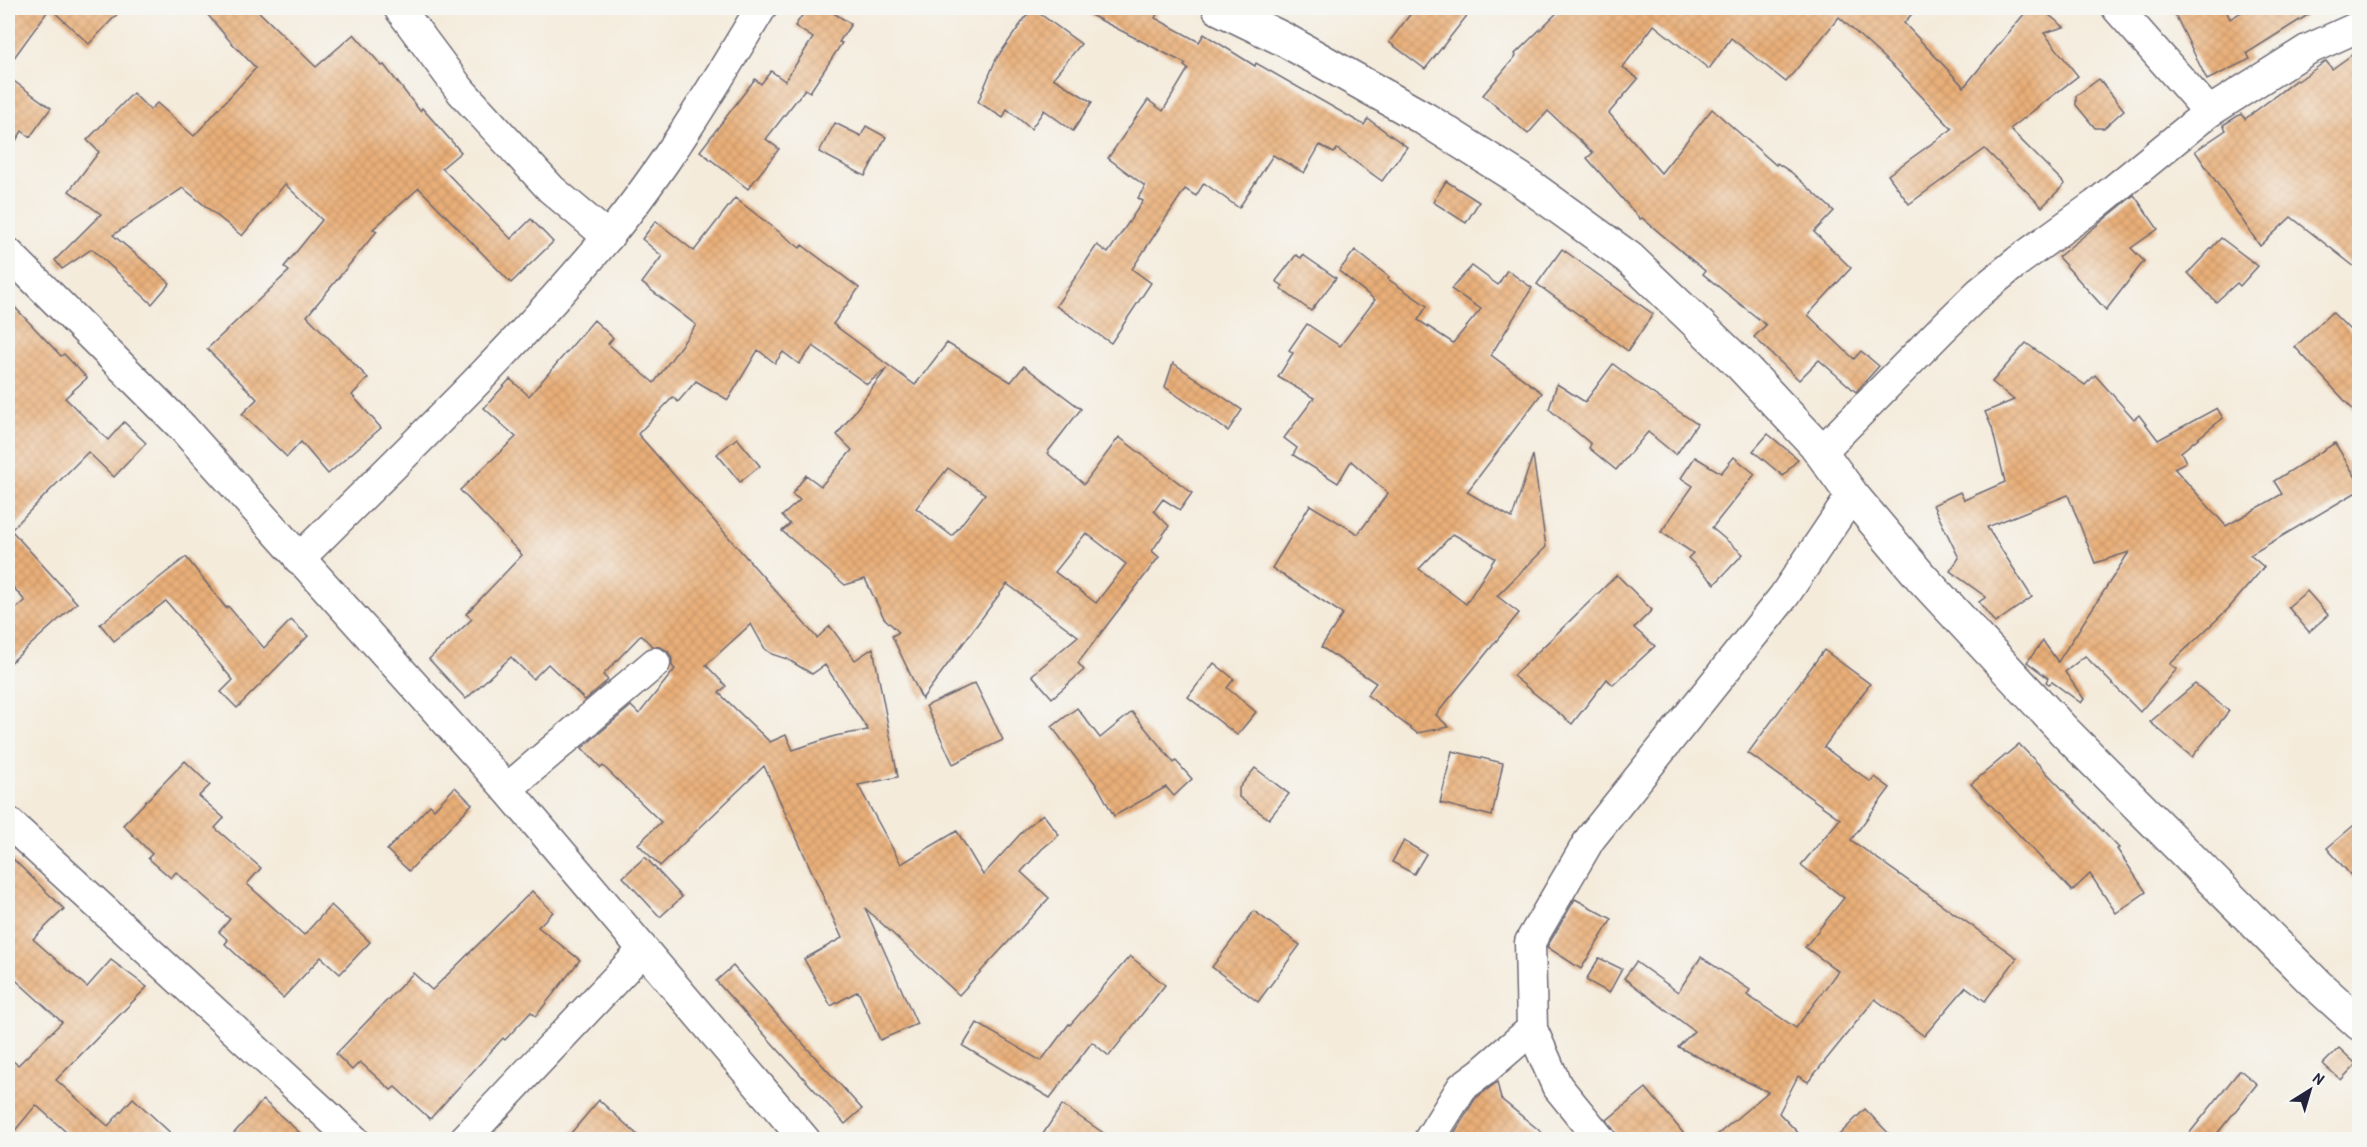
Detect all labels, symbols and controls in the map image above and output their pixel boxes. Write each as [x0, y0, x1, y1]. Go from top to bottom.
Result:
north arrow [2280, 1060, 2340, 1120]
text: N [2309, 1067, 2329, 1090]

